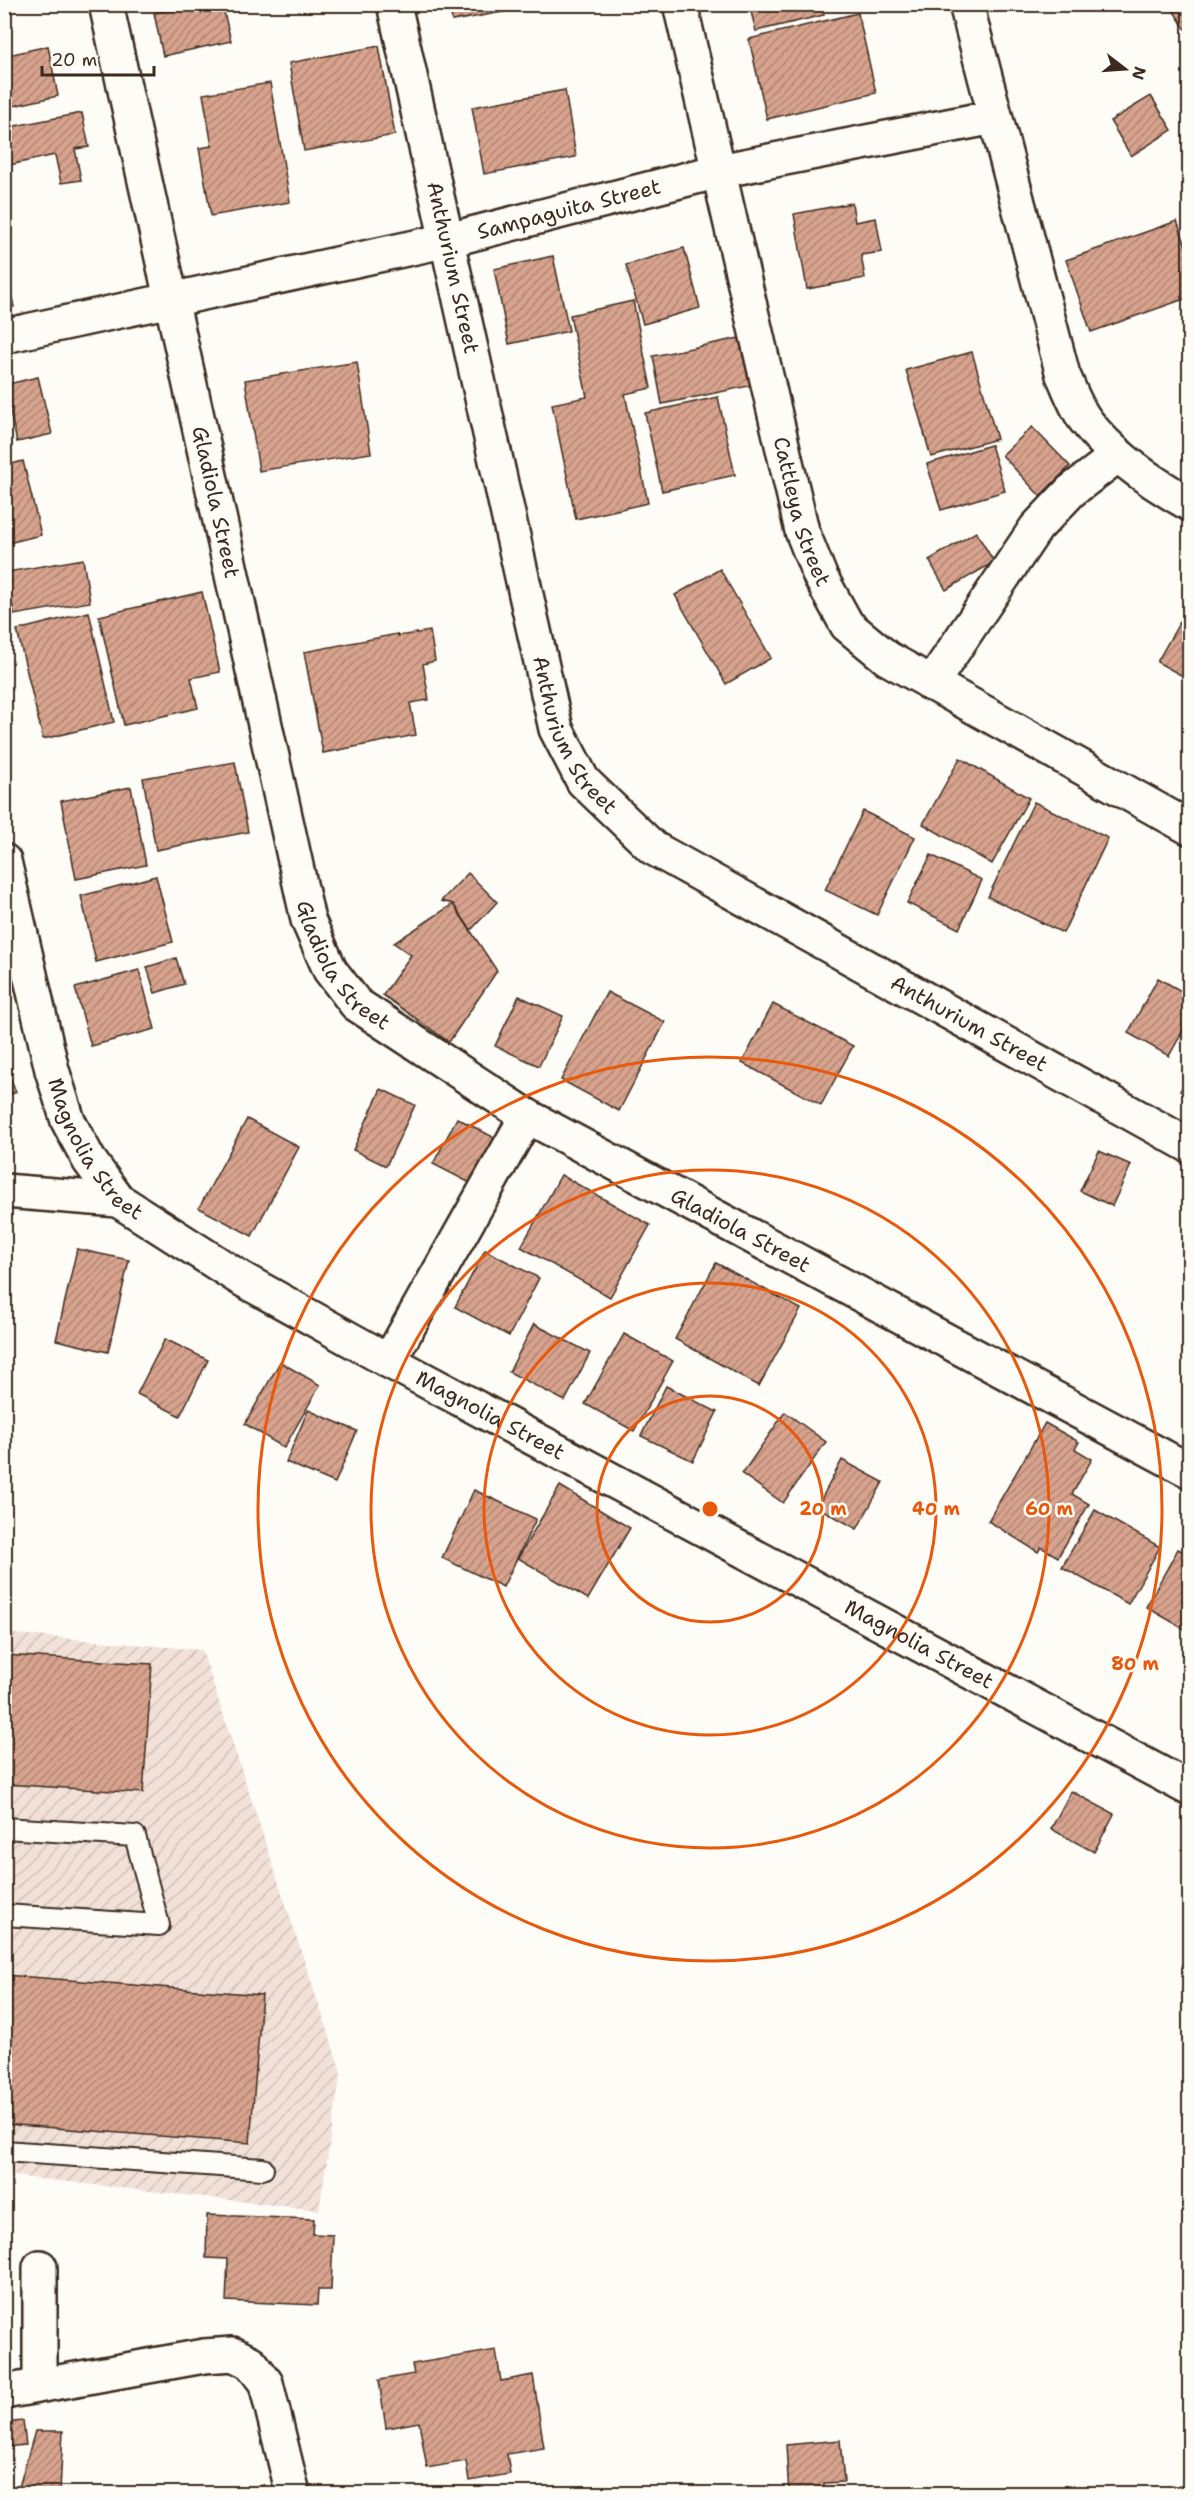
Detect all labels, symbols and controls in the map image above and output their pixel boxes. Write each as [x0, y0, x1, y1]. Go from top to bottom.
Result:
scale bar [42, 39, 154, 77]
north arrow [1095, 39, 1155, 99]
text: 20 m [51, 48, 97, 72]
text: N [1127, 64, 1151, 82]
street label: Sampaguita Street [474, 172, 664, 246]
street label: Anthurium Street [420, 179, 486, 356]
street label: Gladiola Street [185, 423, 246, 581]
street label: Cattleya Street [767, 434, 837, 592]
street label: Anthurium Street [526, 653, 623, 820]
street label: Gladiola Street [290, 898, 395, 1037]
street label: Anthurium Street [886, 969, 1053, 1078]
street label: Magnolia Street [41, 1074, 148, 1226]
street label: Gladiola Street [666, 1181, 815, 1279]
street label: Magnolia Street [411, 1364, 570, 1466]
text: 20 m [799, 1497, 847, 1521]
text: 40 m [912, 1497, 960, 1521]
text: 60 m [1025, 1497, 1073, 1521]
centre of rings [700, 1499, 720, 1519]
street label: Magnolia Street [840, 1593, 999, 1696]
text: 80 m [1111, 1652, 1159, 1676]

